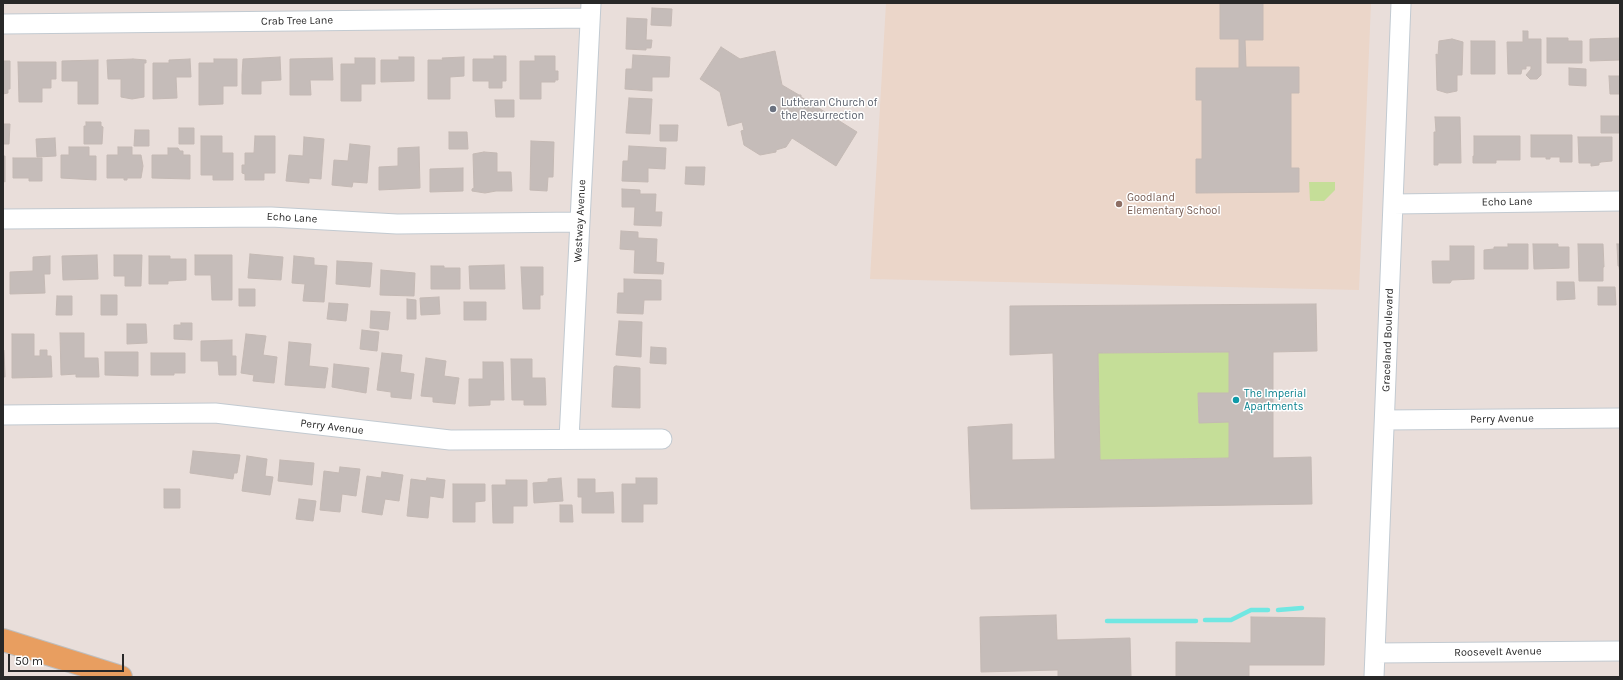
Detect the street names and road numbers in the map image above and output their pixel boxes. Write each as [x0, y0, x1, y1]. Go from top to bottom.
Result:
street label: Crab Tree Lane [261, 14, 333, 28]
street label: Westway Avenue [571, 179, 589, 263]
street label: Echo Lane [1482, 195, 1532, 209]
street label: Echo Lane [266, 210, 318, 226]
street label: Graceland Boulevard [1380, 288, 1396, 392]
street label: Perry Avenue [1470, 412, 1534, 426]
street label: Perry Avenue [300, 417, 364, 437]
street label: Roosevelt Avenue [1454, 645, 1542, 659]

